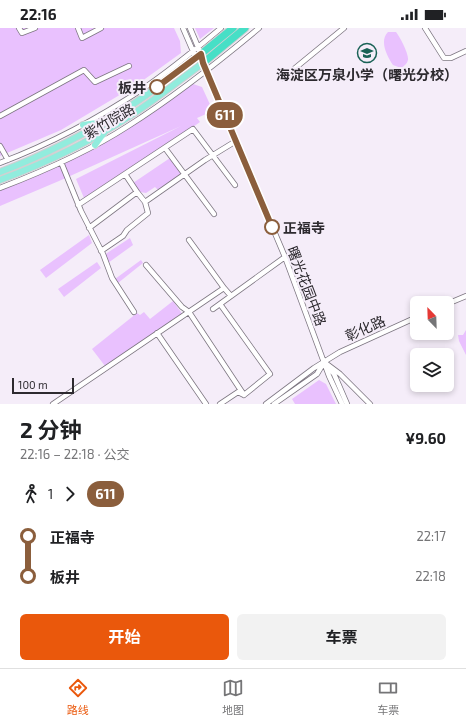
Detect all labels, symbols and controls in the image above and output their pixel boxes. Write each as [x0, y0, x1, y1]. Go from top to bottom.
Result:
text: 22:16 [20, 5, 57, 23]
school or university icon: 海淀区万泉小学（曙光分校） [356, 42, 378, 64]
place label: 海淀区万泉小学（曙光分校） [276, 66, 458, 83]
place label: 板井 [118, 79, 146, 96]
marker: 板井 [149, 79, 165, 95]
street label: 紫竹院路 [81, 100, 137, 142]
line badge: 611 [202, 102, 248, 128]
text: 611 [215, 106, 235, 123]
marker: 正福寺 [264, 219, 280, 235]
place label: 正福寺 [283, 219, 325, 236]
street label: 曙光花园中路 [284, 244, 330, 328]
north arrow [410, 296, 454, 340]
map controls [410, 296, 454, 392]
street label: 彰化路 [342, 312, 388, 344]
button: layers [410, 348, 454, 392]
scale bar [12, 376, 74, 395]
text: 100 m [18, 378, 48, 391]
text: 2 分钟 [20, 416, 82, 442]
text: ¥9.60 [405, 429, 446, 447]
text: 22:16 – 22:18 · 公交 [20, 446, 129, 462]
icon: walk [20, 483, 42, 505]
icon: forward [59, 483, 81, 505]
text: 611 [95, 485, 116, 502]
text: 1 [48, 486, 53, 502]
text: 正福寺 [50, 528, 95, 546]
text: 22:17 [416, 528, 446, 544]
text: 板井 [50, 568, 80, 586]
text: 22:18 [415, 568, 446, 584]
button: 开始 [20, 614, 229, 660]
button: 车票 [237, 614, 446, 660]
tab: 路线 [67, 677, 89, 717]
tab: 地图 [222, 677, 244, 717]
tab: 车票 [377, 677, 399, 717]

